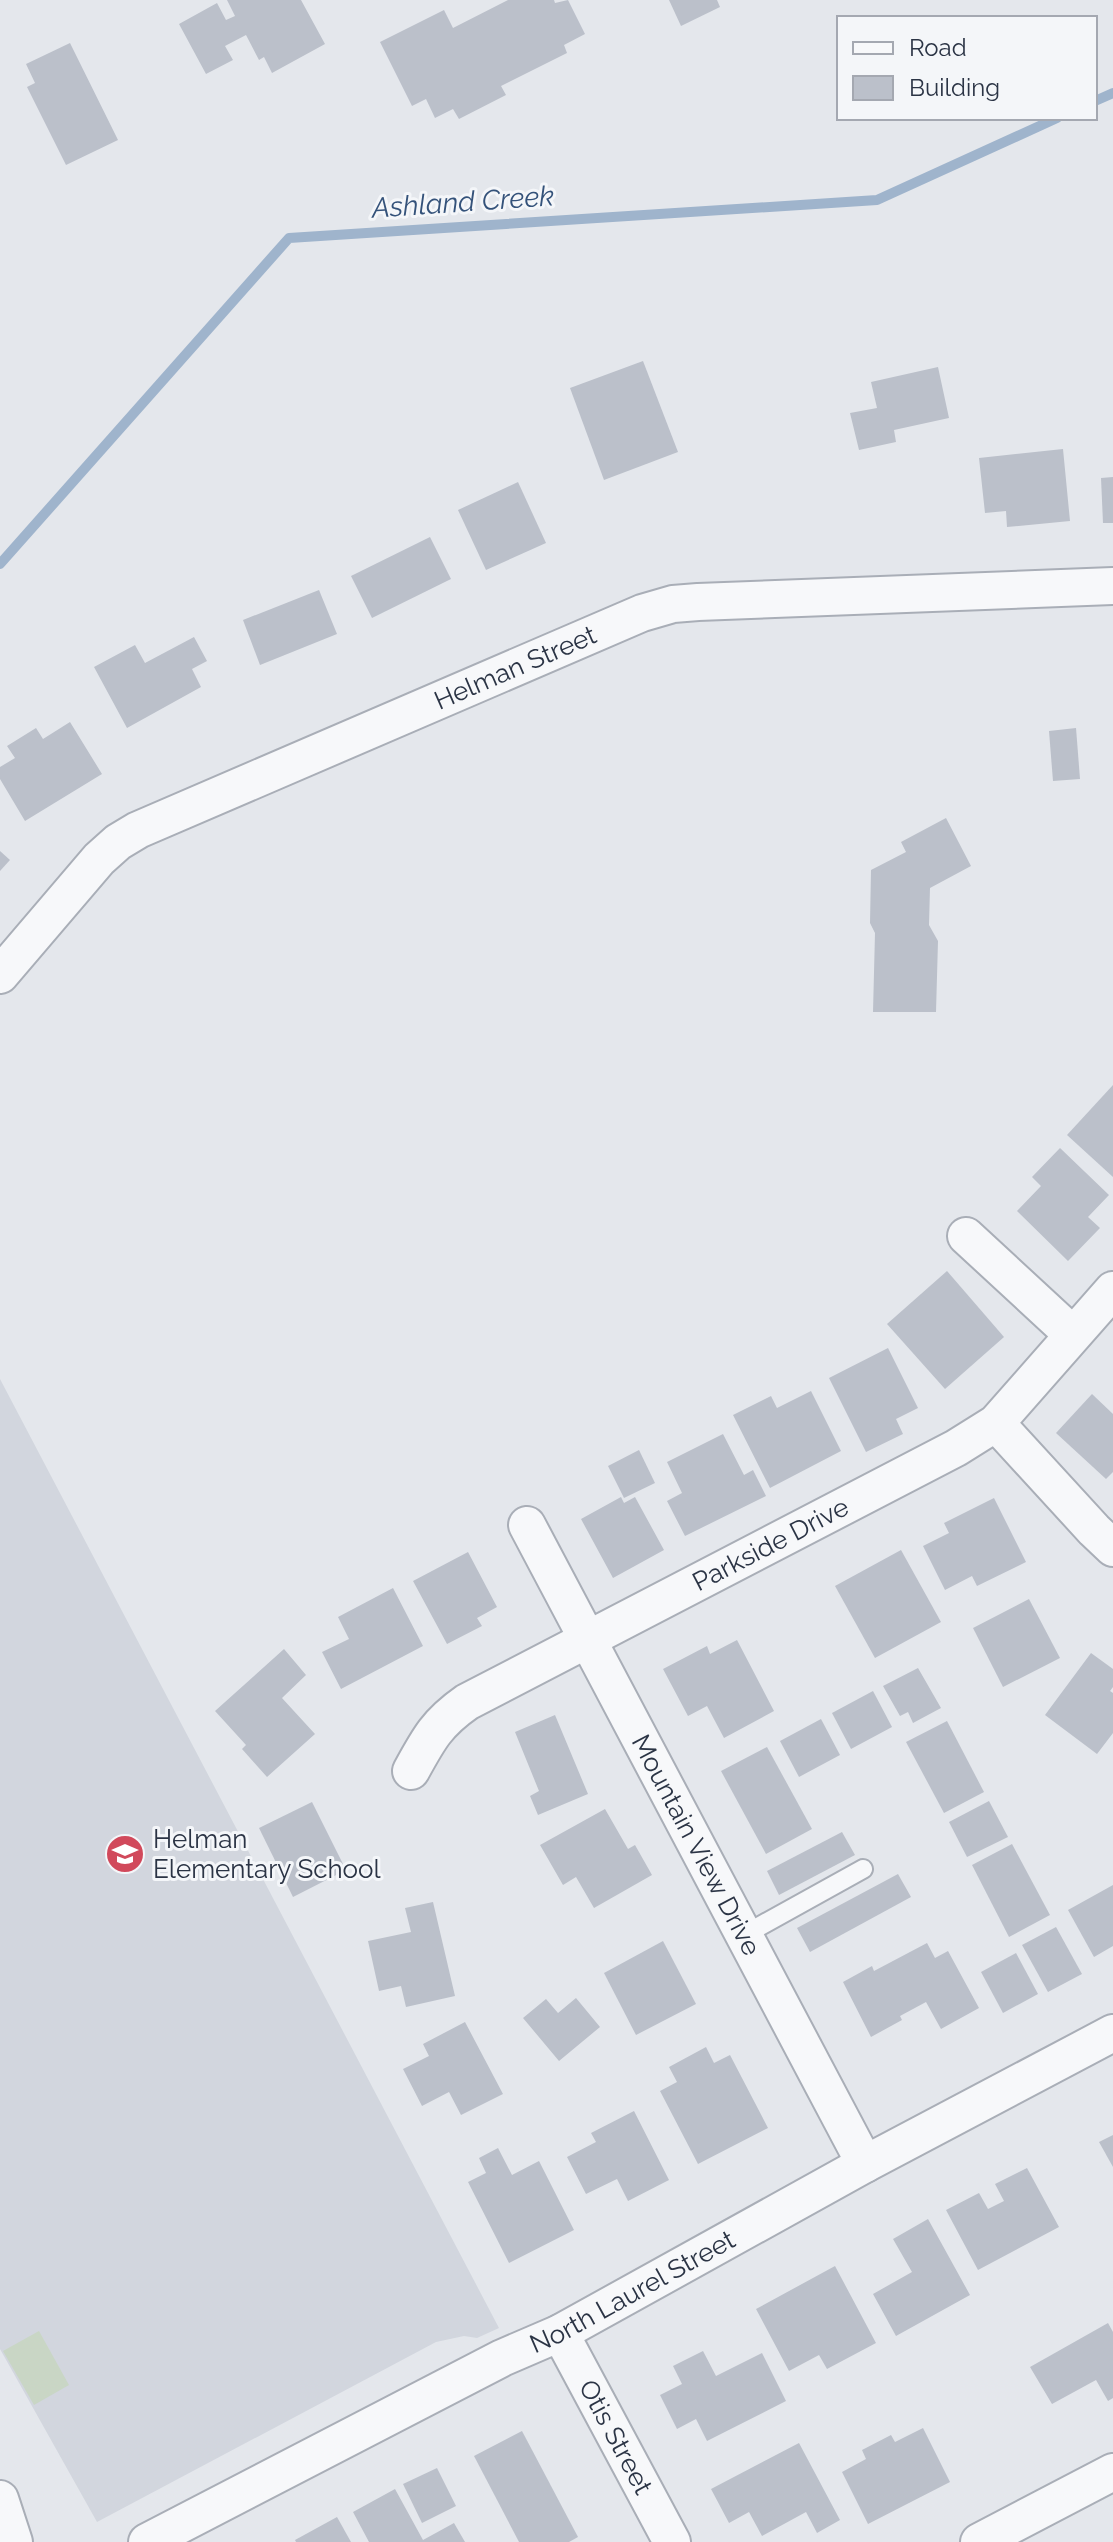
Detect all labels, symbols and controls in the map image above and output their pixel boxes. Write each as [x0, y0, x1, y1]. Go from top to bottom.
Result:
legend [837, 16, 1097, 120]
text: Road [909, 33, 967, 62]
text: Building [909, 73, 1000, 102]
water label: Ashland Creek [369, 179, 555, 225]
street label: Helman Street [430, 619, 601, 716]
street label: Parkside Drive [687, 1492, 854, 1597]
street label: Mountain View Drive [626, 1730, 767, 1960]
place label: Helman Elementary School [153, 1824, 382, 1884]
school or university icon: Helman Elementary School [104, 1833, 146, 1875]
street label: North Laurel Street [525, 2224, 740, 2359]
street label: Otis Street [573, 2375, 659, 2500]

